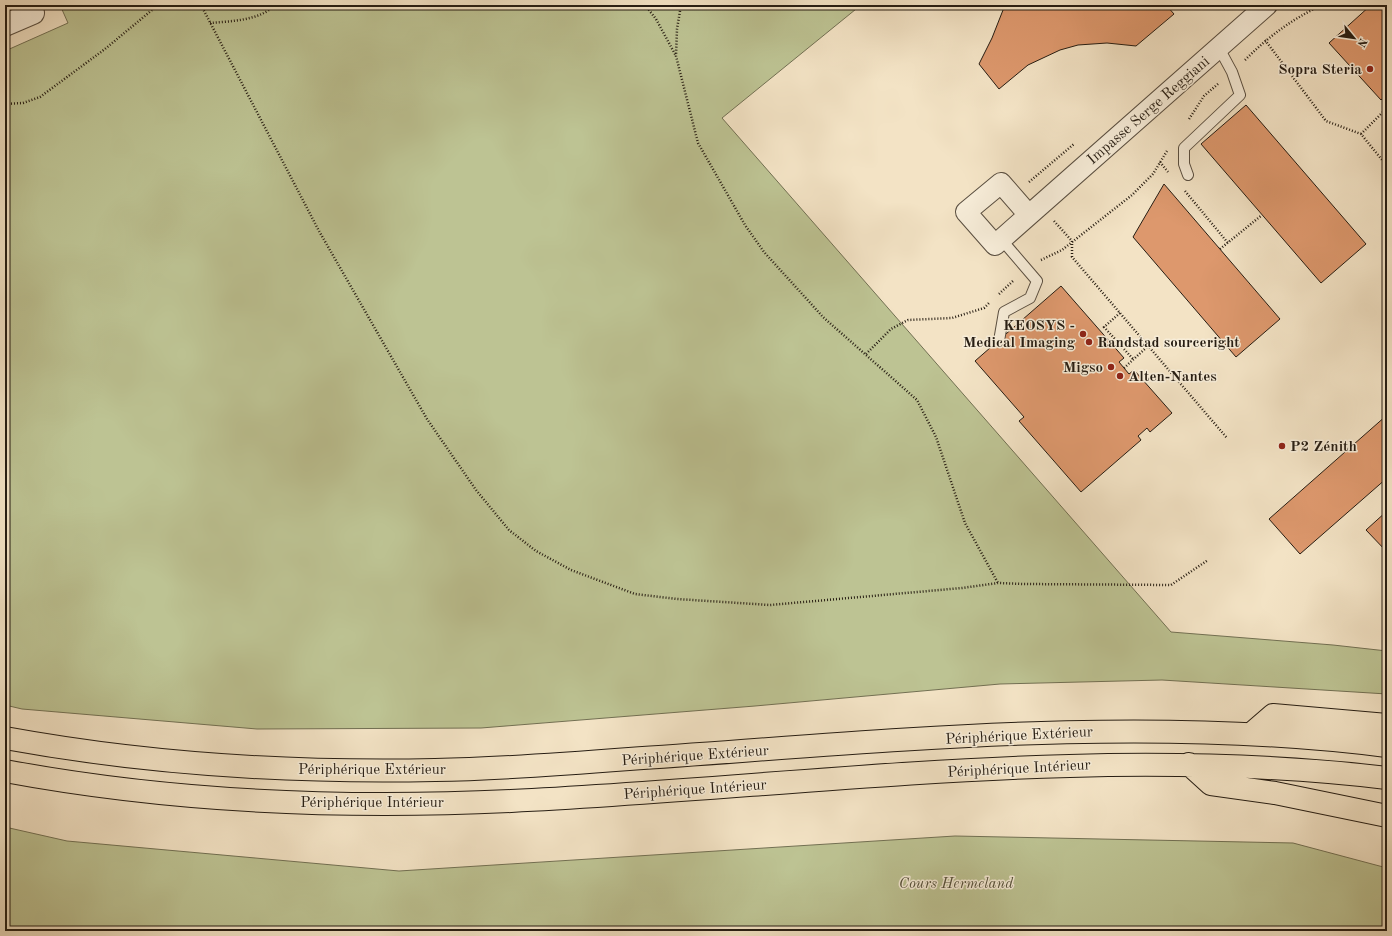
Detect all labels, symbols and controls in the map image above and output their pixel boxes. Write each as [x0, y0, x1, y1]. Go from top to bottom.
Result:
north arrow [1334, 18, 1374, 58]
text: N [1354, 36, 1368, 49]
street label: Impasse Serge Reggiani [1085, 54, 1213, 168]
place label: Sopra Steria [1278, 63, 1362, 78]
marker: Sopra Steria [1365, 64, 1375, 74]
place label: KEOSYS - Medical Imaging [963, 319, 1076, 351]
marker: KEOSYS - Medical Imaging [1078, 329, 1088, 339]
place label: Randstad sourceright [1097, 336, 1240, 351]
marker: Randstad sourceright [1084, 337, 1094, 347]
place label: Migso [1063, 361, 1103, 376]
marker: Migso [1106, 362, 1116, 372]
place label: Alten-Nantes [1128, 370, 1217, 385]
marker: Alten-Nantes [1115, 371, 1125, 381]
place label: P2 Zénith [1290, 440, 1357, 455]
marker: P2 Zénith [1277, 441, 1287, 451]
street label: Périphérique Extérieur [945, 725, 1093, 748]
street label: Périphérique Extérieur [621, 744, 769, 769]
street label: Périphérique Intérieur [947, 758, 1091, 781]
street label: Périphérique Extérieur [298, 763, 446, 778]
street label: Périphérique Intérieur [623, 778, 767, 803]
street label: Périphérique Intérieur [300, 796, 444, 811]
park label: Cours Hermeland [899, 877, 1014, 892]

